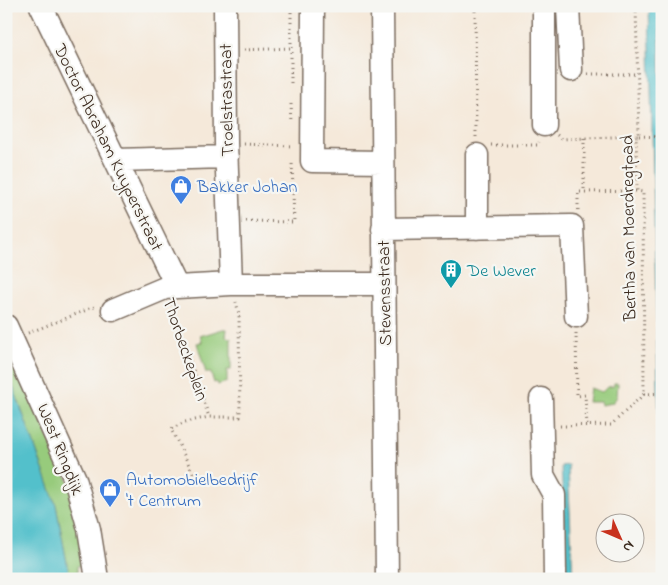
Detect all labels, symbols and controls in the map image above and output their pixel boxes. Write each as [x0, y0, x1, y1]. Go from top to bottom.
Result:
street label: Doctor Abraham Kuyperstraat [45, 39, 169, 256]
street label: Troelstrastraat [214, 43, 242, 157]
street label: Bertha van Moerdregtpad [615, 135, 646, 322]
shop icon: Bakker Johan [169, 174, 193, 205]
place label: Bakker Johan [196, 175, 298, 201]
street label: Stevensstraat [372, 240, 400, 346]
building icon: De Wever [439, 258, 463, 289]
place label: De Wever [466, 259, 536, 285]
street label: Thorbeckeplein [154, 294, 214, 405]
street label: West Ringdijk [28, 400, 89, 500]
place label: Automobielbedrijf 't Centrum [126, 468, 258, 515]
shop icon: Automobielbedrijf 't Centrum [98, 477, 122, 508]
north arrow [596, 512, 646, 562]
text: N [617, 535, 639, 557]

